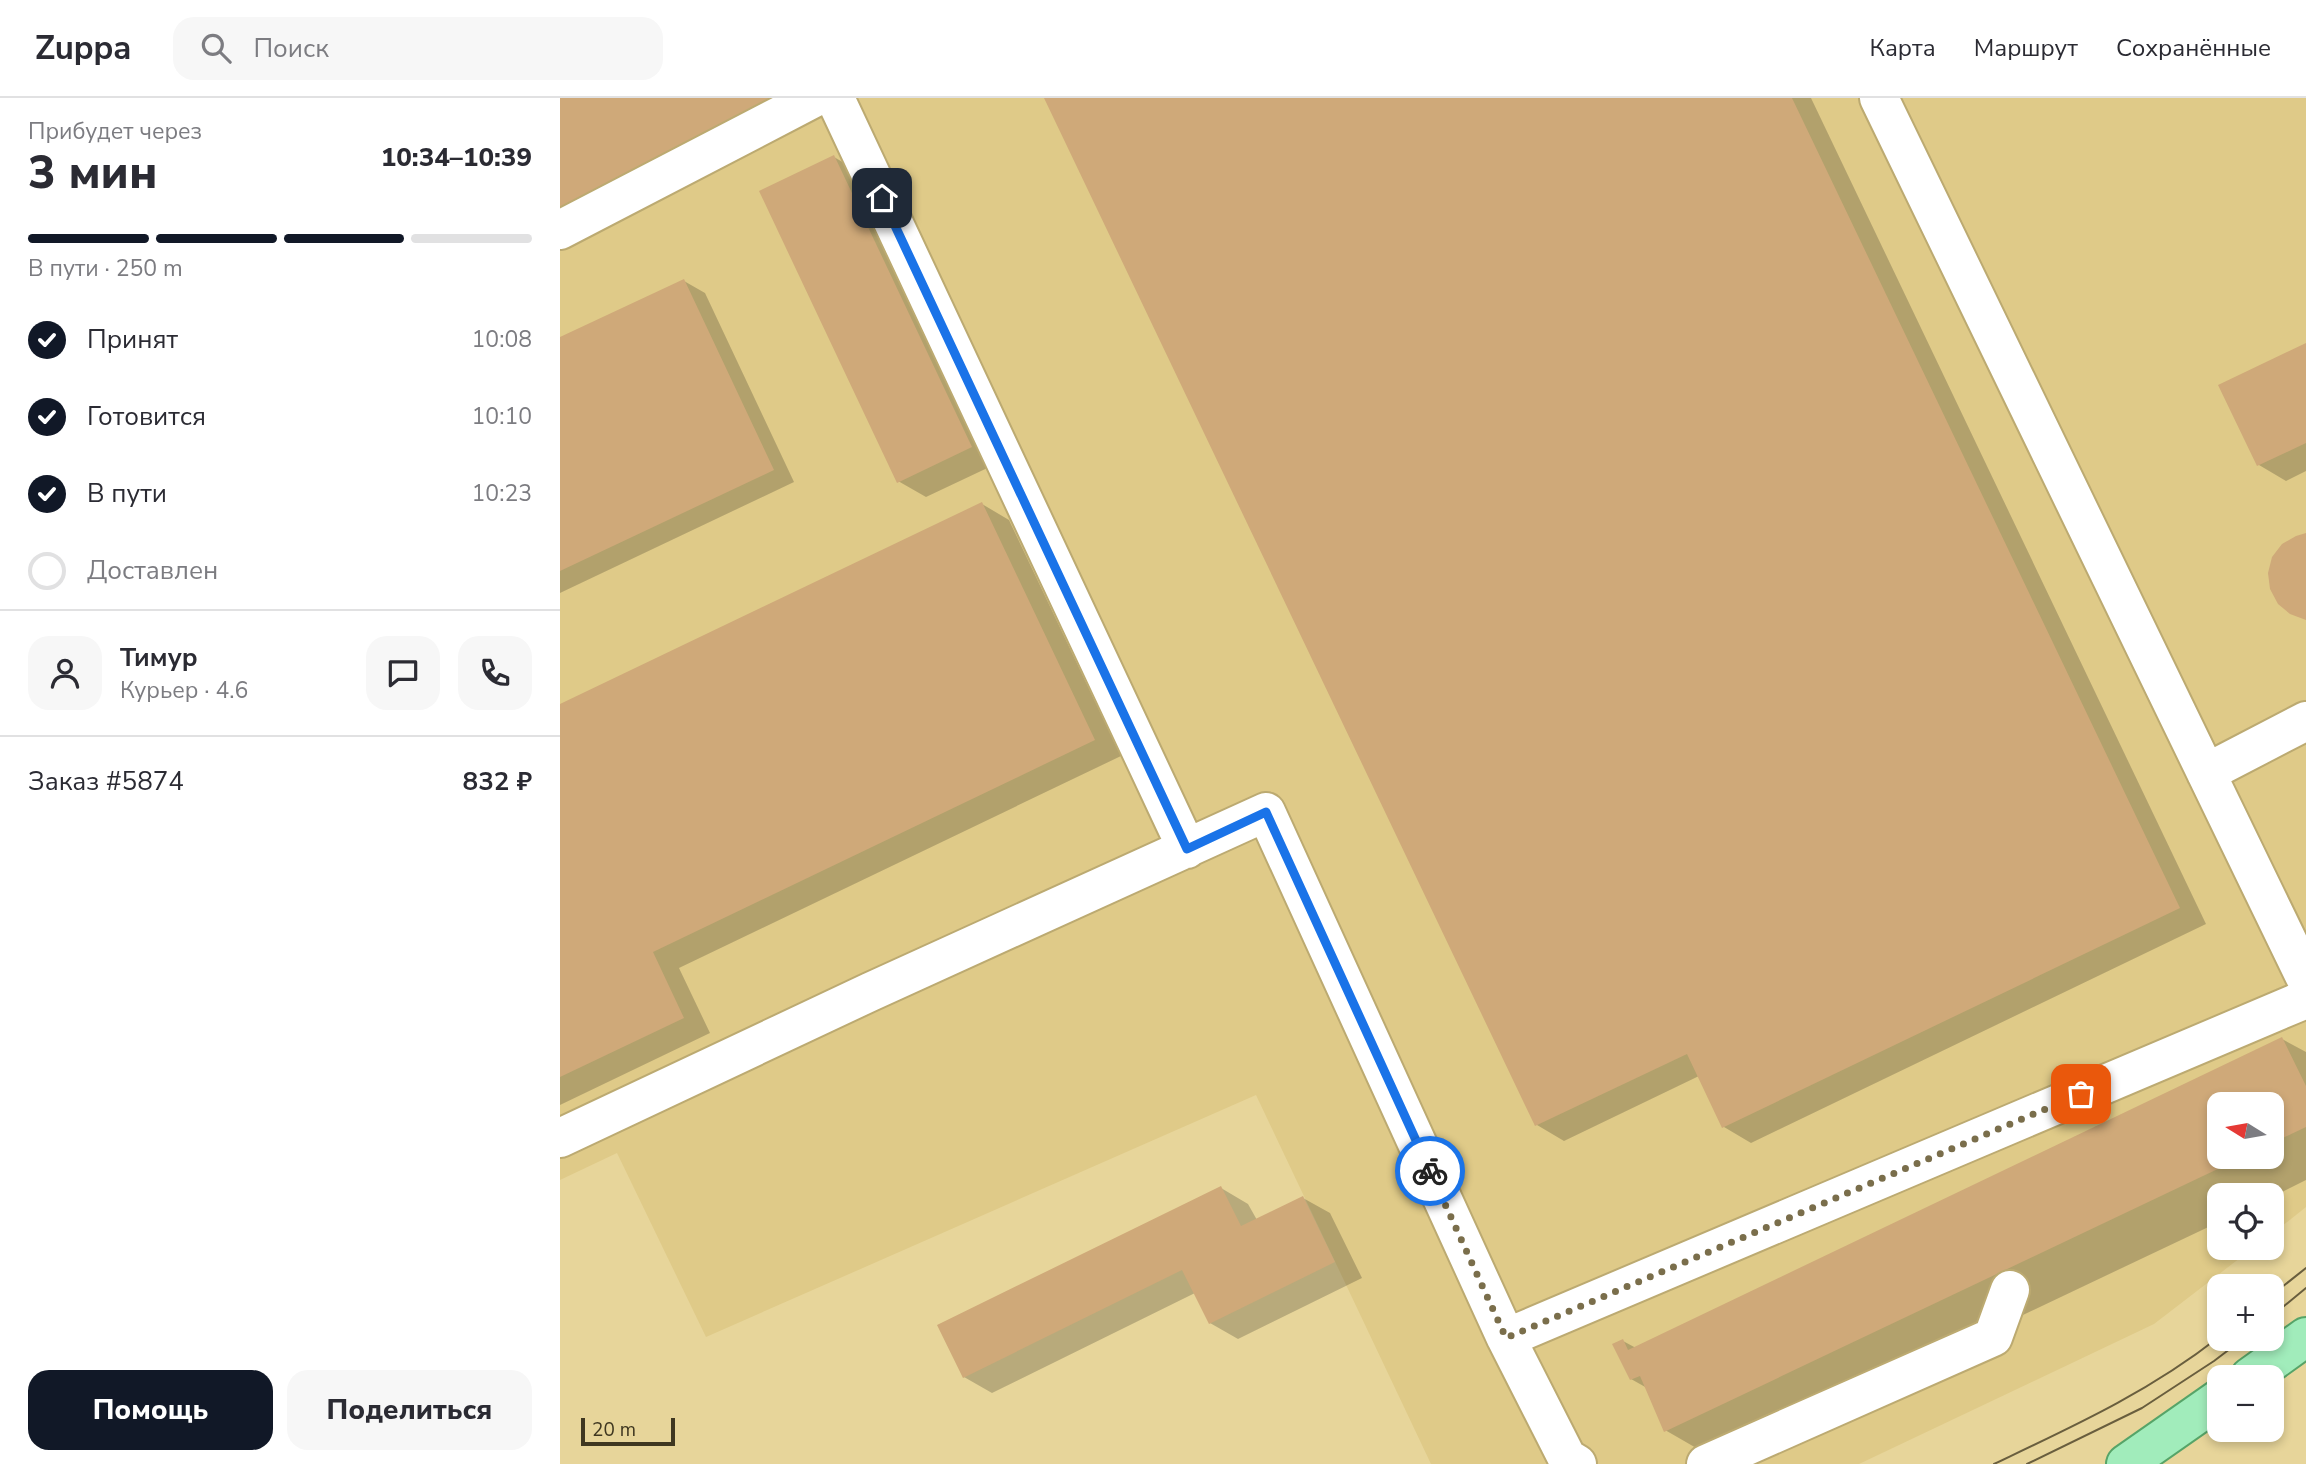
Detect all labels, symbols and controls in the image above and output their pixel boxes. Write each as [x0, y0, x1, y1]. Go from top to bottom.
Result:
search box [173, 17, 663, 80]
text: Zuppa [35, 26, 131, 71]
icon: search [197, 29, 235, 67]
text: Поиск [253, 31, 329, 66]
text: Карта [1870, 32, 1936, 64]
text: Маршрут [1974, 32, 2078, 64]
text: Сохранённые [2116, 32, 2271, 64]
text: Прибудет через [28, 116, 202, 147]
text: 10:34–10:39 [381, 140, 532, 175]
text: 3 мин [28, 141, 157, 204]
pin [852, 168, 912, 228]
icon: home [863, 179, 901, 217]
text: В пути · 250 m [28, 253, 183, 284]
icon: check [28, 321, 66, 359]
text: Принят [87, 322, 178, 357]
text: 10:08 [472, 324, 532, 355]
icon: check [28, 398, 66, 436]
text: Готовится [87, 399, 206, 434]
text: 10:10 [472, 401, 532, 432]
icon: check [28, 475, 66, 513]
text: В пути [87, 476, 167, 511]
text: 10:23 [472, 478, 532, 509]
text: Доставлен [87, 553, 218, 588]
button: person [28, 636, 102, 710]
button: chat [366, 636, 440, 710]
button: phone [458, 636, 532, 710]
text: Тимур [120, 640, 198, 675]
text: Курьер · 4.6 [120, 675, 248, 706]
text: Заказ #5874 [28, 764, 184, 799]
text: 832 ₽ [463, 764, 532, 799]
pin [2051, 1064, 2111, 1124]
icon: bag [2062, 1075, 2100, 1113]
north arrow [2207, 1092, 2284, 1169]
map controls [2207, 1092, 2284, 1442]
courier [1395, 1136, 1465, 1206]
icon: bike [1411, 1152, 1449, 1190]
button: locate [2207, 1183, 2284, 1260]
button: + [2207, 1274, 2284, 1351]
button: − [2207, 1365, 2284, 1442]
button: Помощь [28, 1370, 273, 1450]
button: Поделиться [287, 1370, 532, 1450]
scale bar [581, 1415, 676, 1447]
text: 20 m [592, 1417, 636, 1443]

